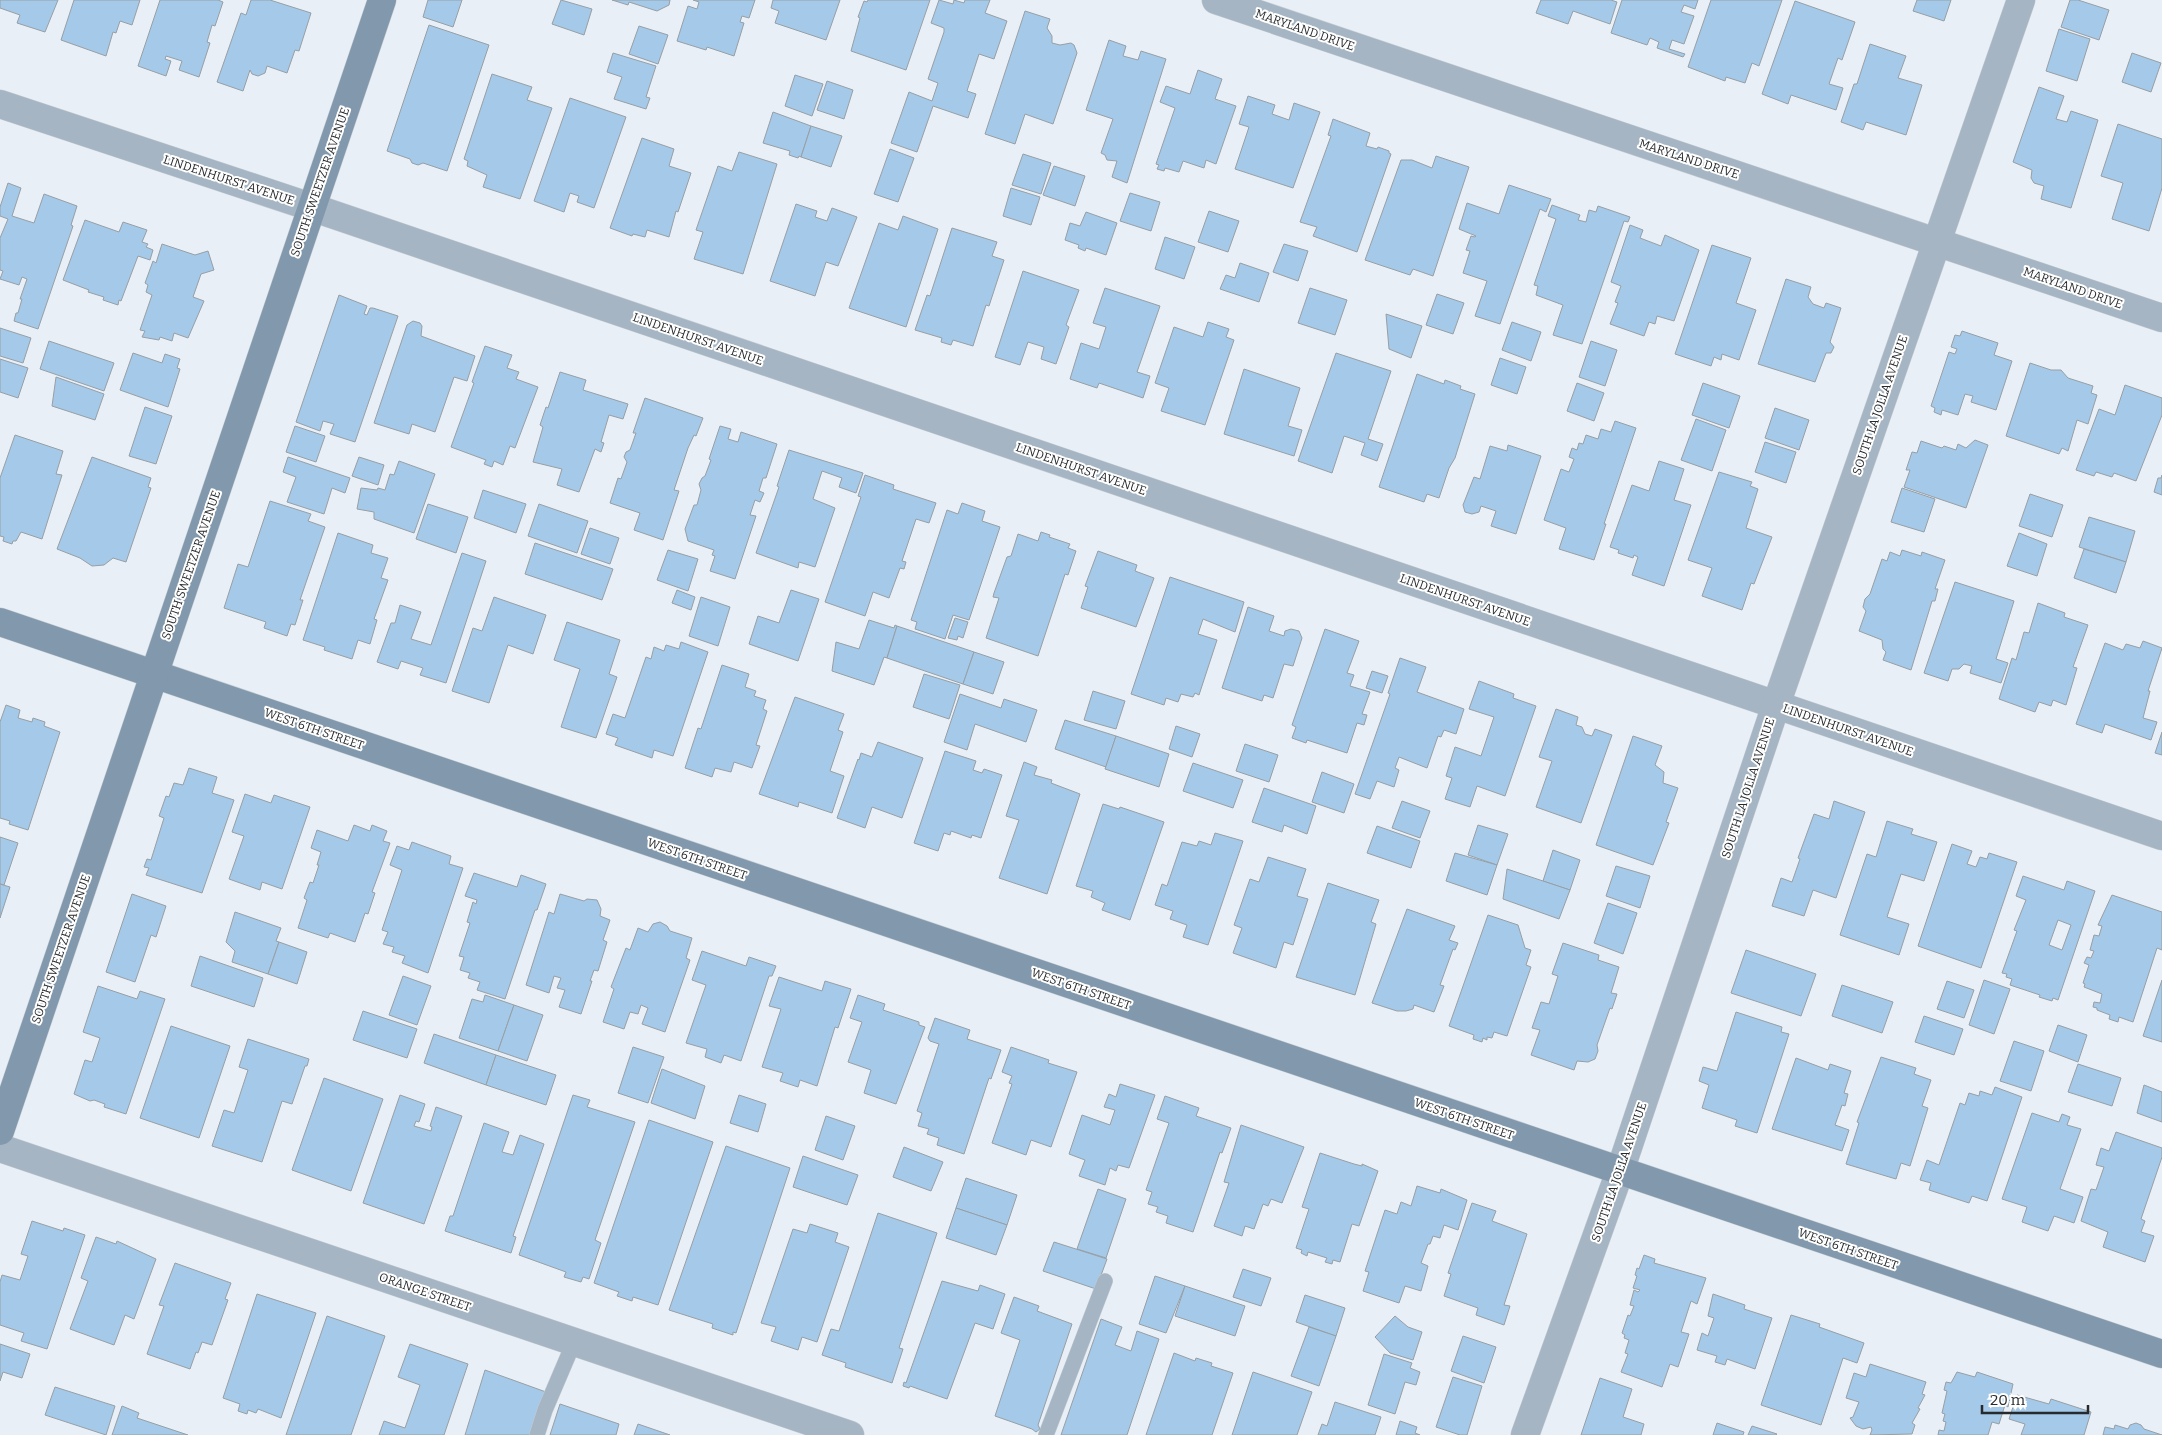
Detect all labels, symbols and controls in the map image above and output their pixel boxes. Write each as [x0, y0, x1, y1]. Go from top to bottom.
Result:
street label: MARYLAND DRIVE [1254, 6, 1356, 54]
street label: SOUTH SWEETZER AVENUE [288, 106, 352, 258]
street label: MARYLAND DRIVE [1637, 136, 1741, 182]
street label: LINDENHURST AVENUE [162, 152, 296, 208]
street label: MARYLAND DRIVE [2022, 264, 2124, 312]
street label: LINDENHURST AVENUE [631, 310, 765, 368]
street label: SOUTH LA JOLLA AVENUE [1850, 333, 1910, 477]
street label: LINDENHURST AVENUE [1014, 440, 1148, 498]
street label: SOUTH SWEETZER AVENUE [159, 489, 223, 641]
street label: LINDENHURST AVENUE [1398, 571, 1532, 629]
street label: LINDENHURST AVENUE [1781, 701, 1915, 759]
street label: WEST 6TH STREET [262, 705, 366, 753]
street label: SOUTH LA JOLLA AVENUE [1719, 716, 1777, 860]
street label: WEST 6TH STREET [645, 835, 749, 883]
street label: SOUTH SWEETZER AVENUE [29, 873, 93, 1025]
street label: WEST 6TH STREET [1029, 965, 1133, 1013]
street label: WEST 6TH STREET [1412, 1095, 1516, 1143]
street label: SOUTH LA JOLLA AVENUE [1589, 1100, 1649, 1244]
street label: WEST 6TH STREET [1796, 1225, 1900, 1273]
street label: ORANGE STREET [377, 1270, 473, 1314]
scale bar [1982, 1382, 2088, 1414]
text: 20 m [1990, 1391, 2026, 1409]

